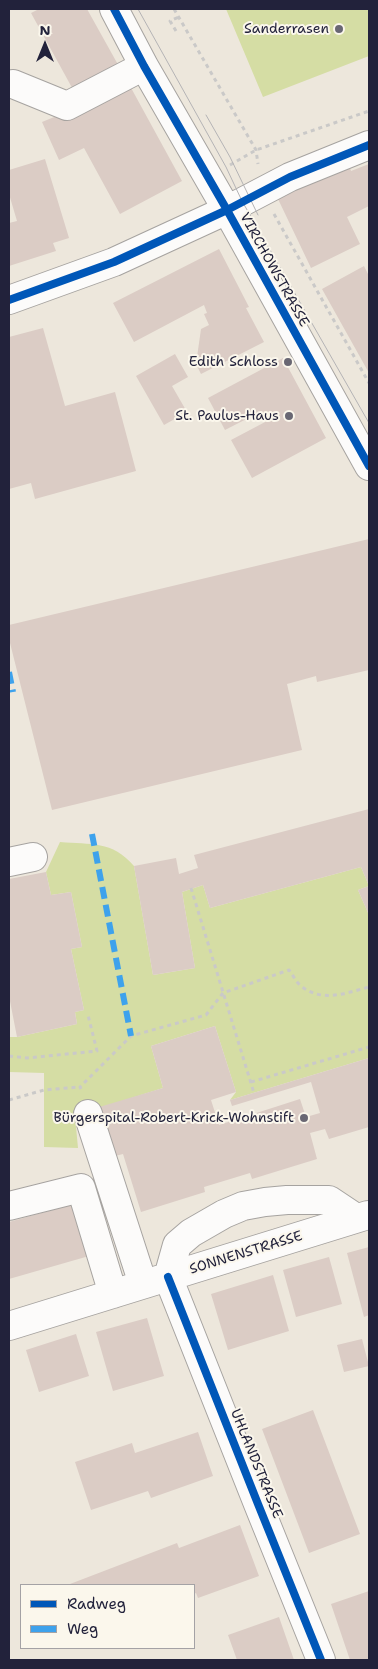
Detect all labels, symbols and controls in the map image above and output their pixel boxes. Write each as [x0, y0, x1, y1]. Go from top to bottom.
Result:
north arrow [20, 20, 70, 70]
text: N [39, 21, 51, 39]
place label: Sanderrasen [244, 21, 329, 37]
marker: Sanderrasen [333, 23, 345, 35]
street label: VIRCHOWSTRASSE [236, 210, 312, 330]
place label: Edith Schloss [189, 354, 278, 370]
marker: Edith Schloss [282, 356, 294, 368]
place label: St. Paulus-Haus [175, 408, 279, 424]
marker: St. Paulus-Haus [283, 410, 295, 422]
place label: Bürgerspital-Robert-Krick-Wohnstift [54, 1110, 294, 1126]
marker: Bürgerspital-Robert-Krick-Wohnstift [298, 1112, 310, 1124]
street label: SONNENSTRASSE [187, 1228, 305, 1278]
street label: UHLANDSTRASSE [226, 1407, 286, 1521]
legend [20, 1584, 195, 1649]
text: Radweg [67, 1594, 126, 1614]
text: Weg [67, 1619, 98, 1639]

